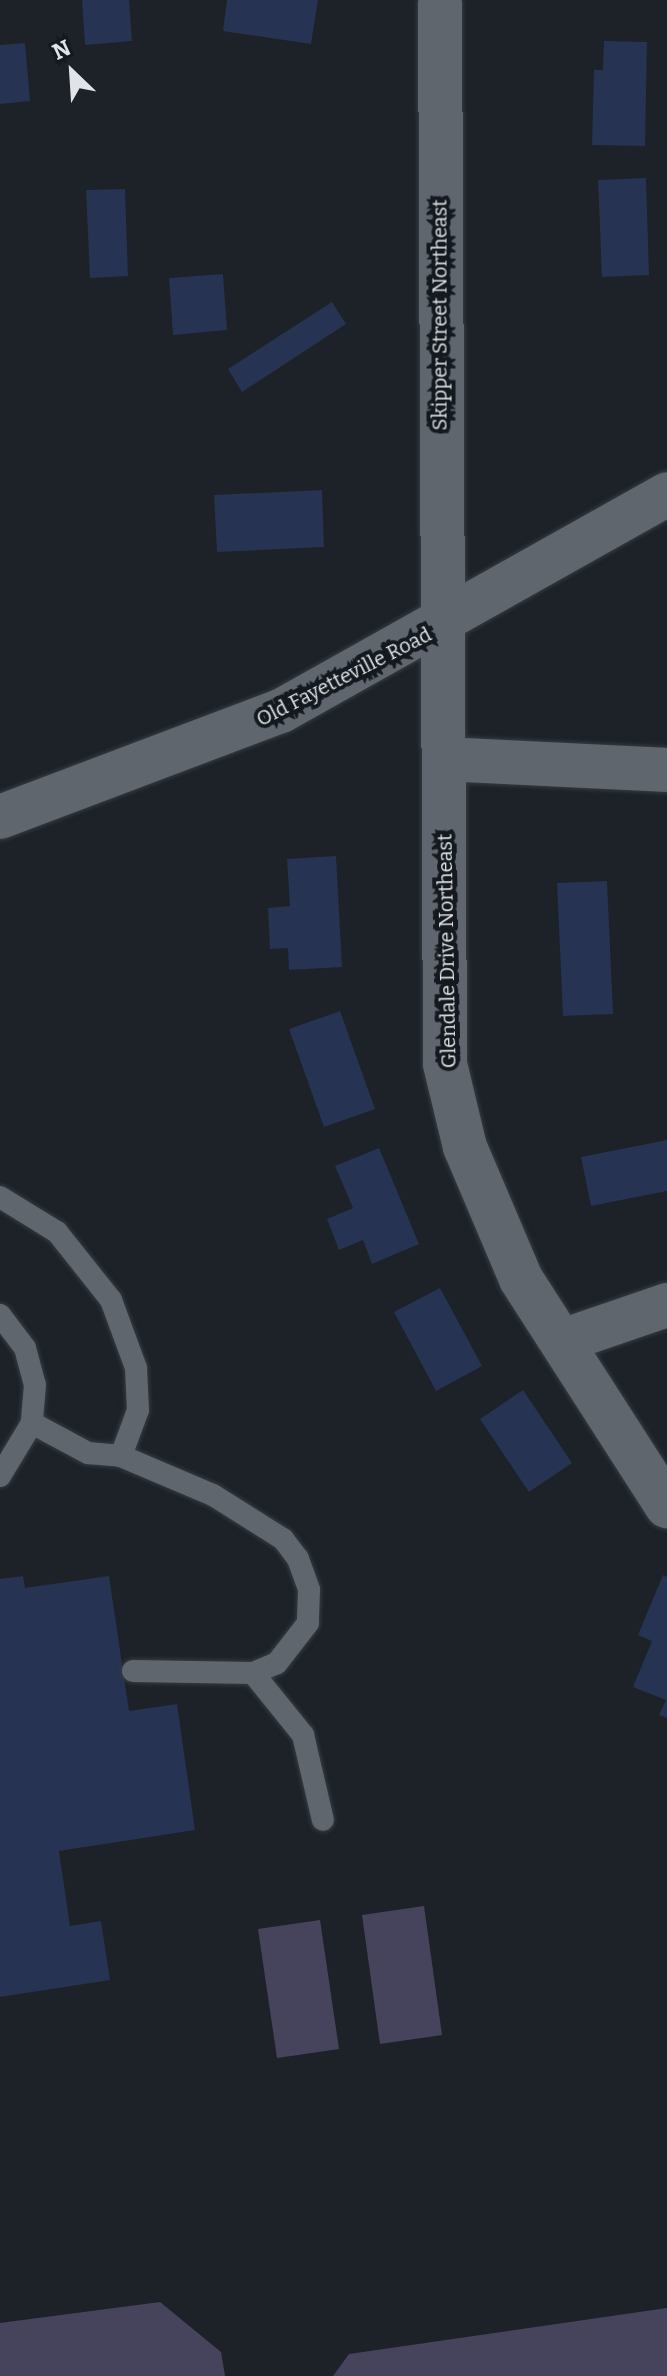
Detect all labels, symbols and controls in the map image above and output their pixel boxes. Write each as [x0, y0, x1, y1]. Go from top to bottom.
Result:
north arrow [32, 32, 112, 112]
text: N [48, 34, 75, 66]
street label: Skipper Street Northeast [428, 199, 452, 431]
street label: Old Fayetteville Road [253, 622, 435, 732]
street label: Glendale Drive Northeast [433, 834, 461, 1068]

